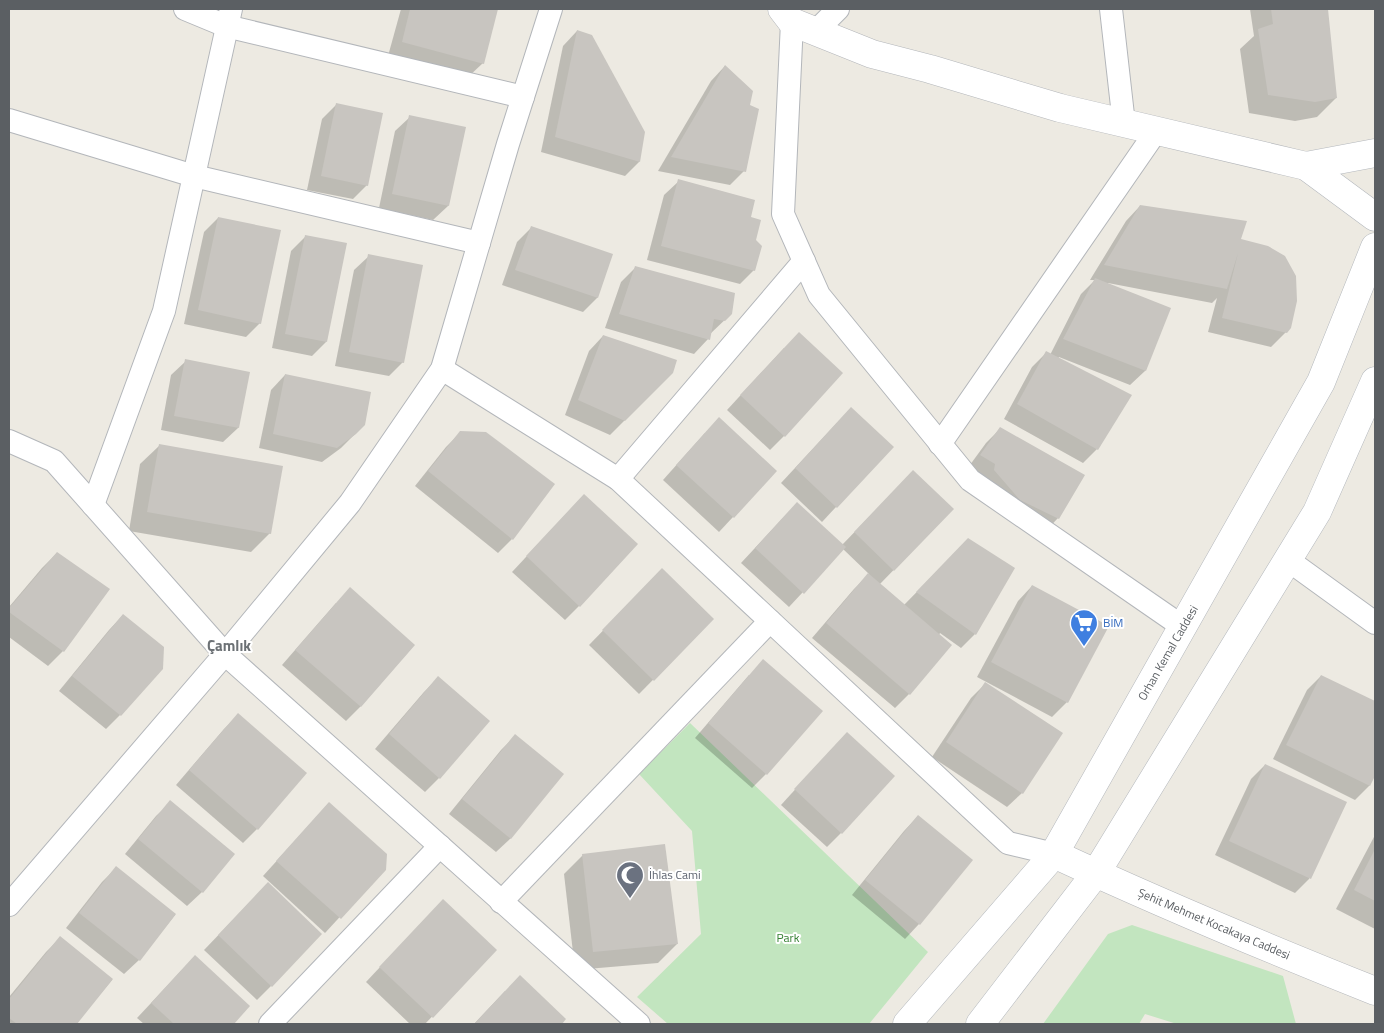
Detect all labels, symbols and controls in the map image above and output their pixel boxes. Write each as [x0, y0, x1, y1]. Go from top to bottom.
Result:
street label: Orhan Kemal Caddesi [1133, 602, 1203, 704]
supermarket icon: BİM [1069, 608, 1099, 647]
place label: BİM [1103, 613, 1123, 632]
district label: Çamlık [207, 634, 251, 657]
mosque icon: İhlas Cami [615, 860, 645, 899]
place label: İhlas Cami [649, 865, 701, 884]
street label: Şehit Mehmet Kocakaya Caddesi [1135, 883, 1293, 964]
park label: Park [777, 928, 800, 947]

